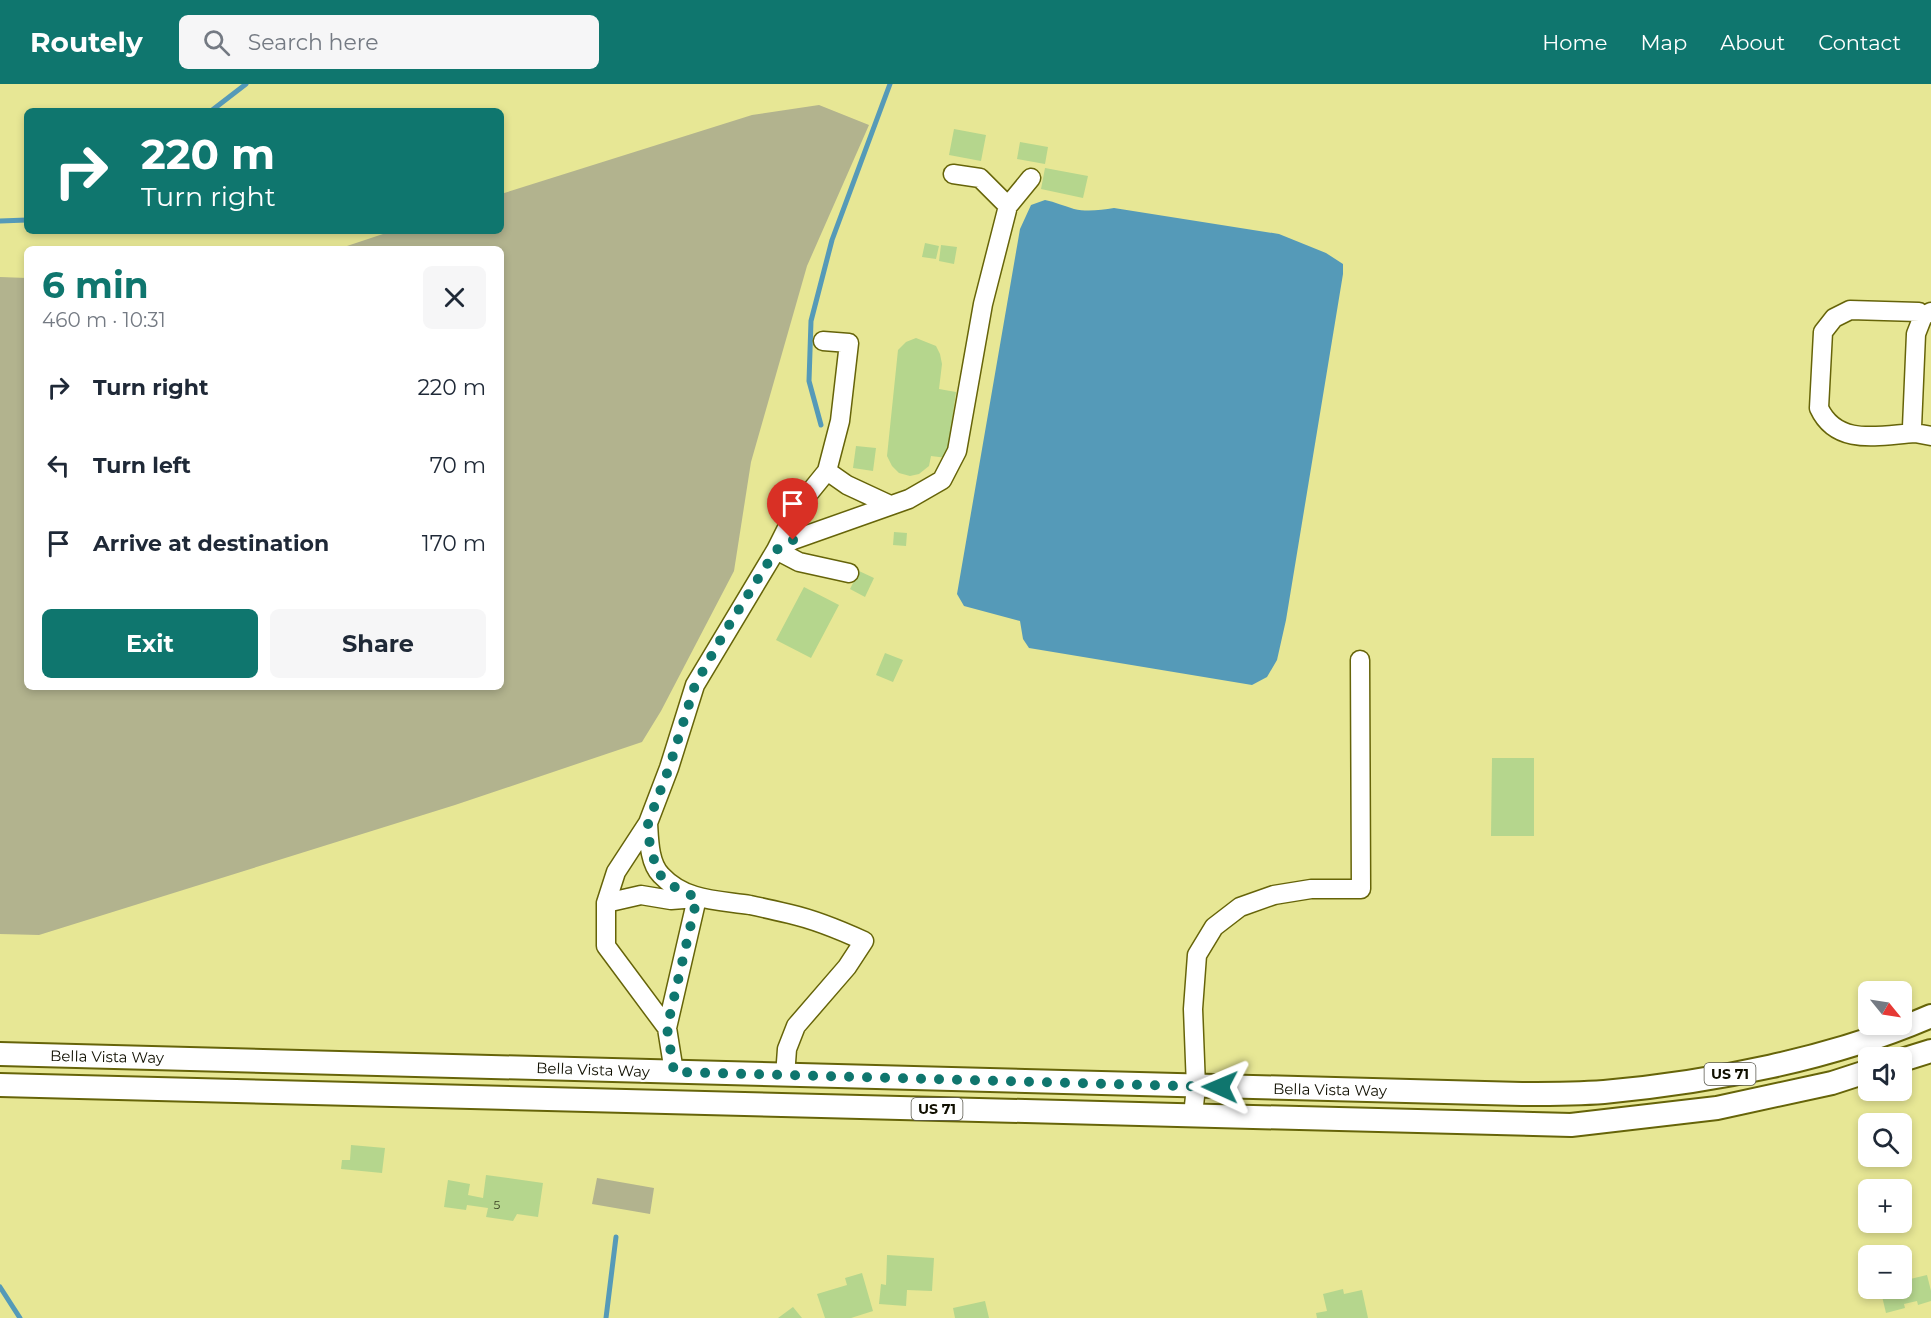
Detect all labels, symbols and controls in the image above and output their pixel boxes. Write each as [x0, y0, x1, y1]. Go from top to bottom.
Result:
search box [179, 15, 599, 69]
text: Routely [30, 25, 143, 59]
icon: search [200, 26, 233, 59]
text: Search here [248, 29, 379, 56]
text: Home [1542, 30, 1607, 55]
text: Map [1640, 30, 1687, 55]
text: About [1720, 30, 1785, 55]
text: Contact [1818, 30, 1901, 55]
text: 220 m [141, 128, 275, 180]
icon: right [42, 132, 120, 210]
text: Turn right [141, 180, 276, 213]
text: 6 min [42, 263, 149, 307]
button: close [423, 266, 486, 329]
text: 460 m · 10:31 [42, 308, 166, 332]
icon: right [42, 371, 75, 404]
text: Turn right [93, 374, 208, 401]
text: 220 m [417, 374, 486, 401]
icon: left [42, 449, 75, 482]
text: Turn left [93, 452, 191, 479]
text: 70 m [430, 452, 486, 479]
pin [767, 478, 818, 540]
icon: arrive [776, 487, 809, 520]
icon: arrive [42, 527, 75, 560]
text: Arrive at destination [93, 530, 329, 557]
text: 170 m [422, 530, 486, 557]
button: Exit [42, 609, 258, 678]
button: Share [270, 609, 486, 678]
north arrow [1858, 981, 1912, 1035]
map controls [1858, 981, 1912, 1299]
street label: Bella Vista Way [50, 1046, 165, 1067]
button: sound [1858, 1047, 1912, 1101]
position arrow [1188, 1055, 1252, 1119]
street label: Bella Vista Way [536, 1058, 651, 1081]
road number: US 71 [1704, 1063, 1756, 1085]
street label: Bella Vista Way [1273, 1079, 1388, 1100]
road number: US 71 [912, 1098, 962, 1120]
button: search [1858, 1113, 1912, 1167]
button: + [1858, 1179, 1912, 1233]
house number: 5 [494, 1197, 501, 1212]
button: − [1858, 1245, 1912, 1299]

